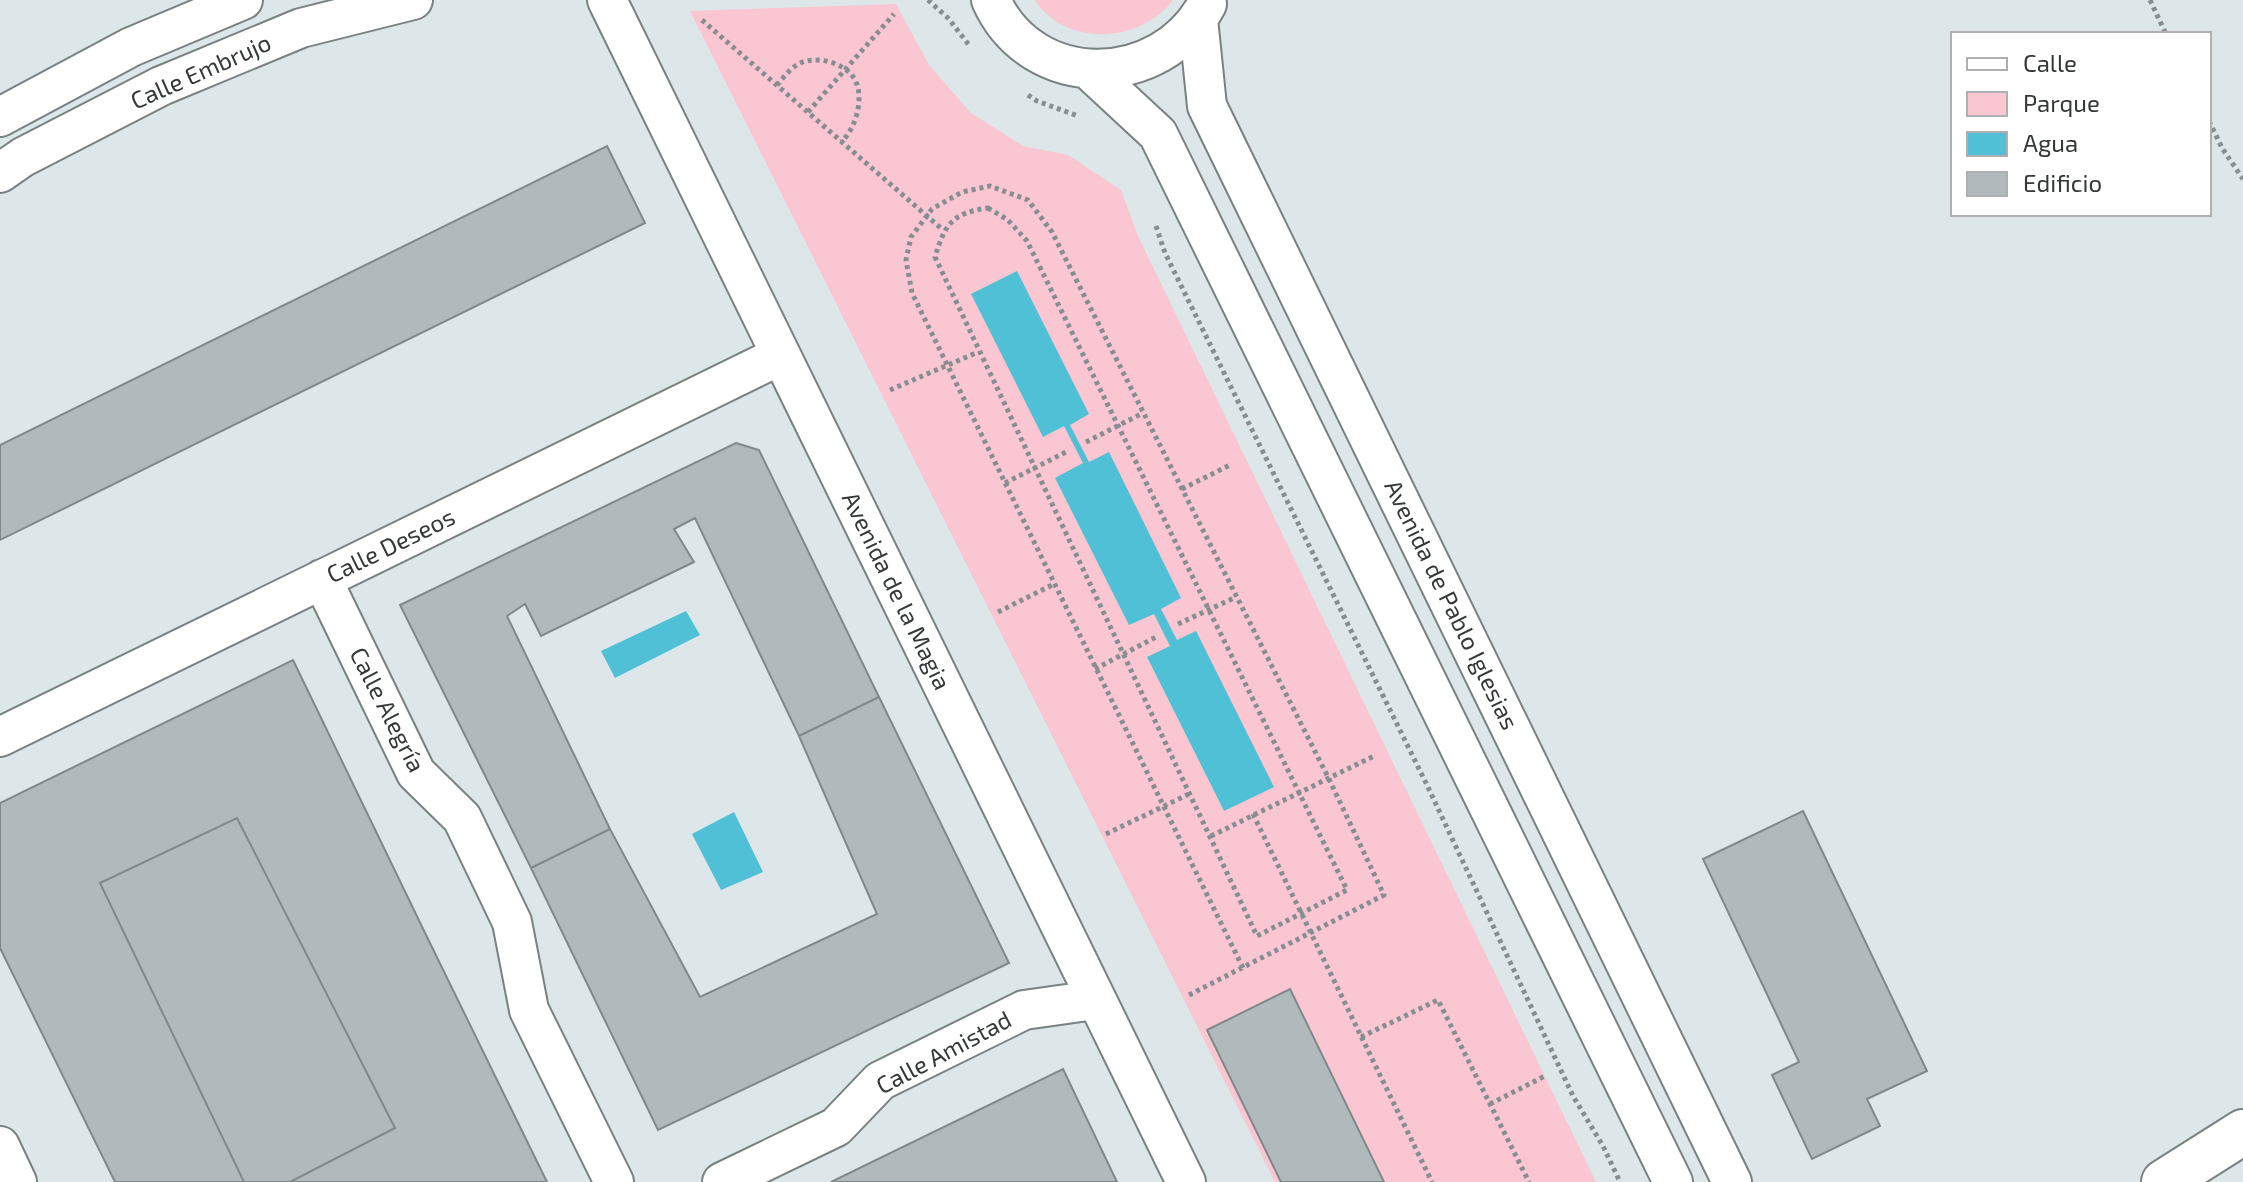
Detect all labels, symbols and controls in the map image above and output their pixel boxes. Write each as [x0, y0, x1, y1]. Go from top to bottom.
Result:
street label: Calle Embrujo [126, 27, 275, 114]
legend [1951, 32, 2211, 216]
text: Calle [2023, 48, 2077, 77]
text: Parque [2023, 88, 2100, 117]
text: Agua [2023, 128, 2078, 157]
text: Edificio [2023, 168, 2102, 197]
street label: Avenida de Pablo Iglesias [1379, 475, 1526, 734]
street label: Avenida de la Magia [837, 487, 958, 694]
street label: Calle Deseos [321, 501, 459, 588]
street label: Calle Alegría [345, 642, 432, 776]
street label: Calle Amistad [871, 1004, 1016, 1099]

